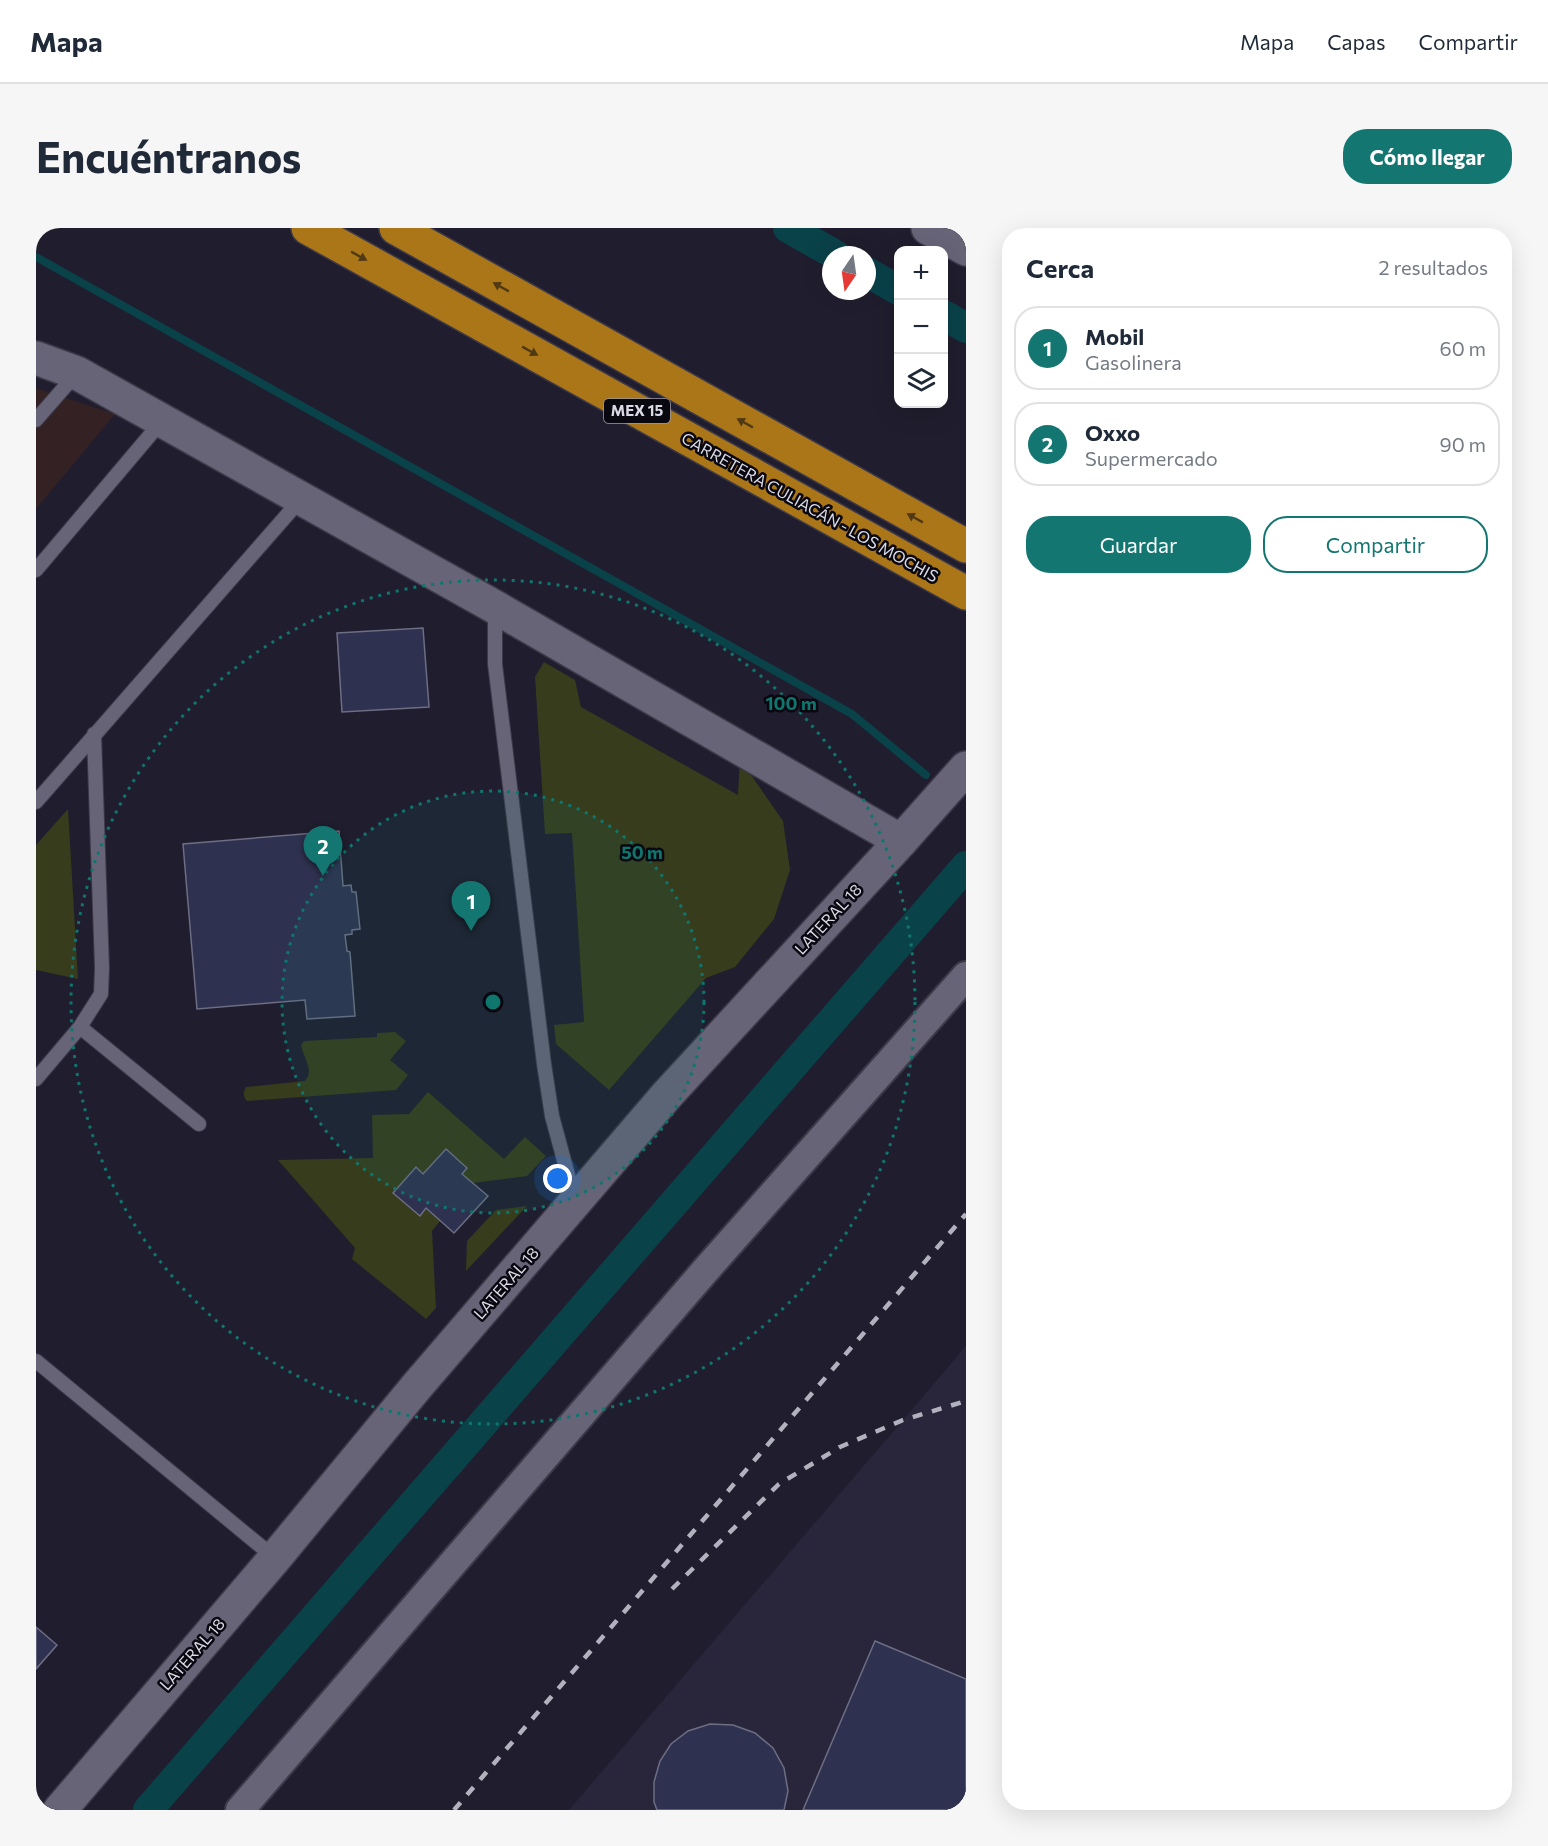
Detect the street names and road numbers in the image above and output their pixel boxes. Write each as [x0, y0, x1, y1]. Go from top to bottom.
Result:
road number: MEX 15 [604, 399, 670, 423]
street label: CARRETERA CULIACÁN - LOS MOCHIS [679, 428, 942, 585]
street label: LATERAL 18 [790, 880, 865, 958]
street label: LATERAL 18 [469, 1243, 542, 1323]
street label: LATERAL 18 [155, 1614, 228, 1694]

